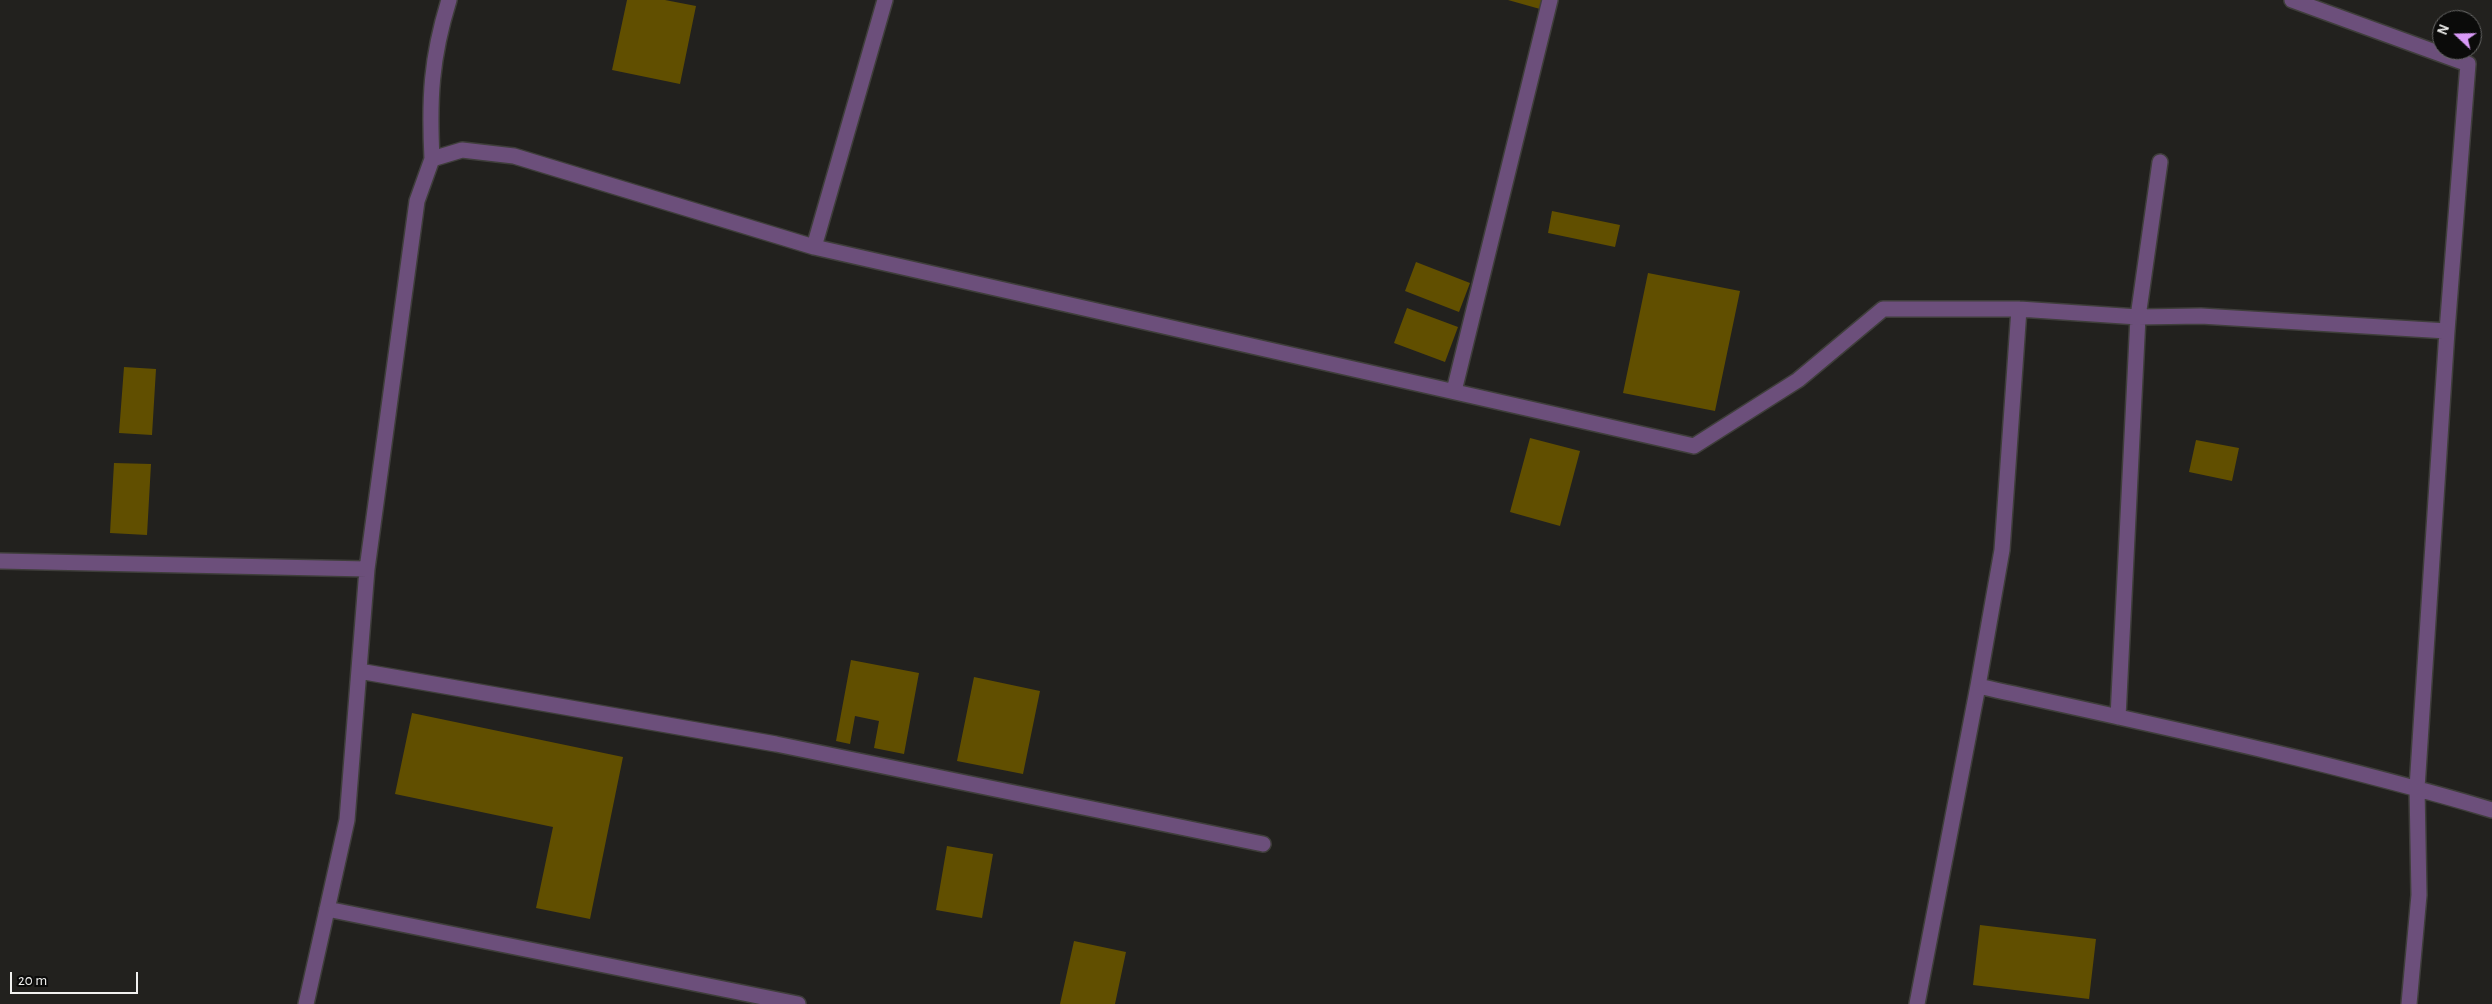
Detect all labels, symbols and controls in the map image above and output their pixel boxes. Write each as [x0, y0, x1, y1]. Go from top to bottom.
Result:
north arrow [2432, 10, 2482, 60]
text: N [2436, 23, 2452, 37]
scale bar [12, 962, 140, 994]
text: 20 m [18, 973, 47, 988]

